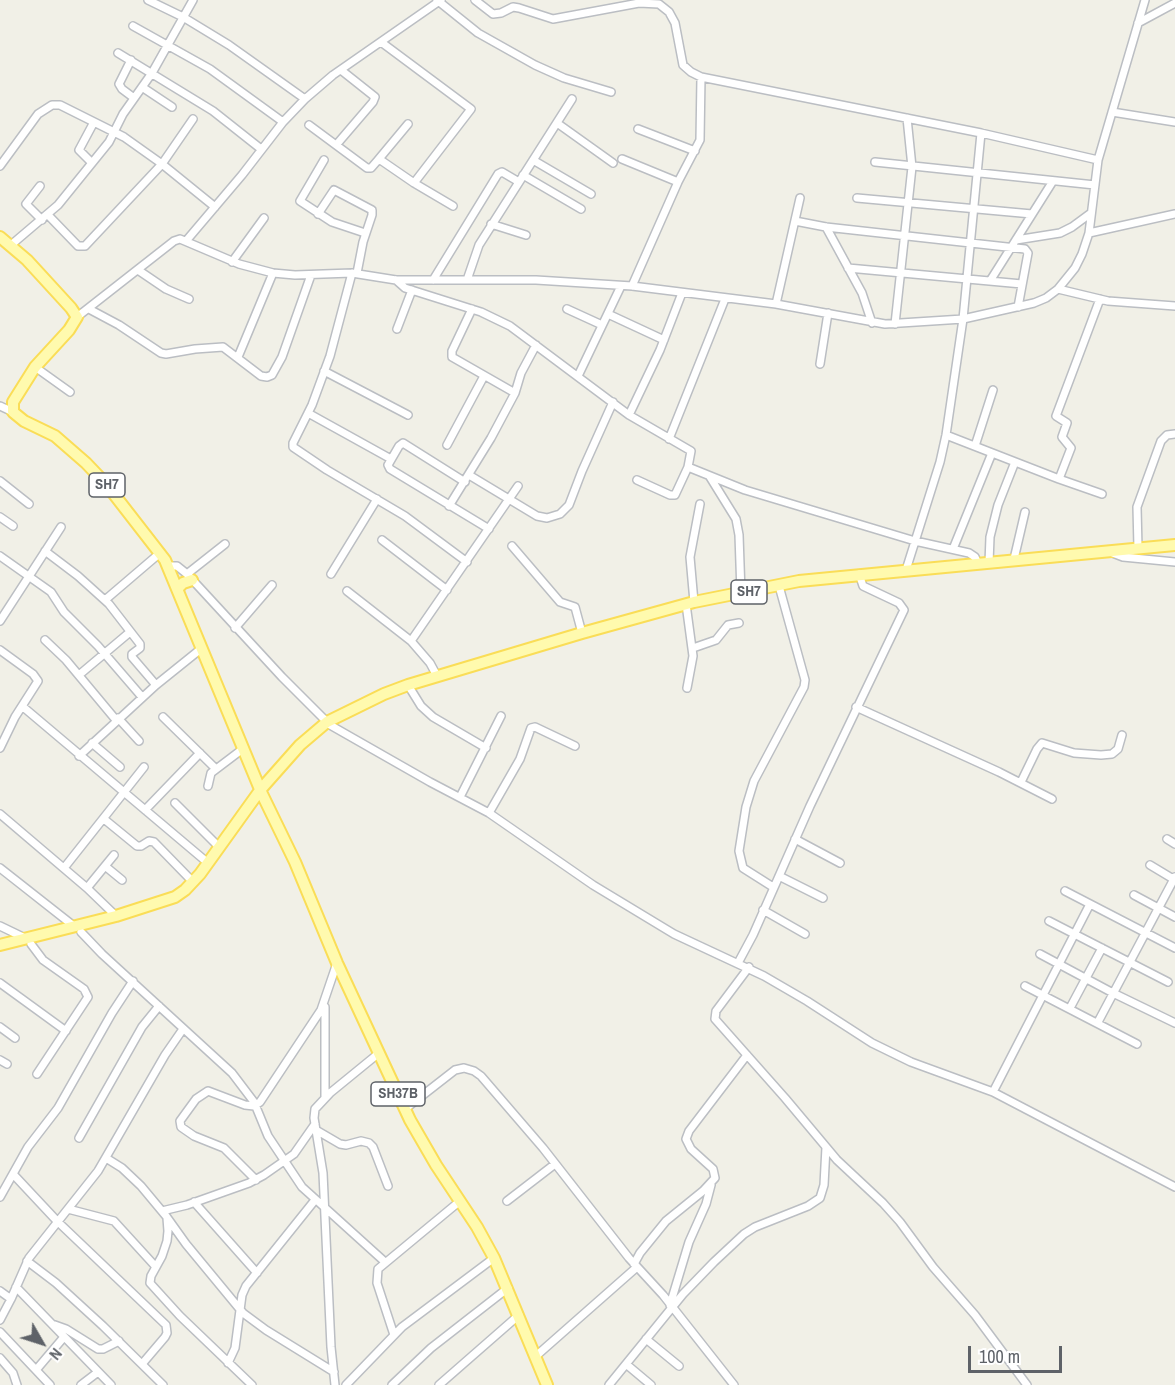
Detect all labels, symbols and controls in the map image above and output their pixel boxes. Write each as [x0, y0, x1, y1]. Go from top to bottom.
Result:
road number: SH7 [89, 473, 125, 497]
road number: SH7 [731, 580, 767, 604]
road number: SH37B [371, 1082, 425, 1106]
north arrow [12, 1313, 72, 1373]
scale bar [971, 1334, 1066, 1372]
text: N [44, 1344, 68, 1365]
text: 100 m [979, 1344, 1020, 1369]

